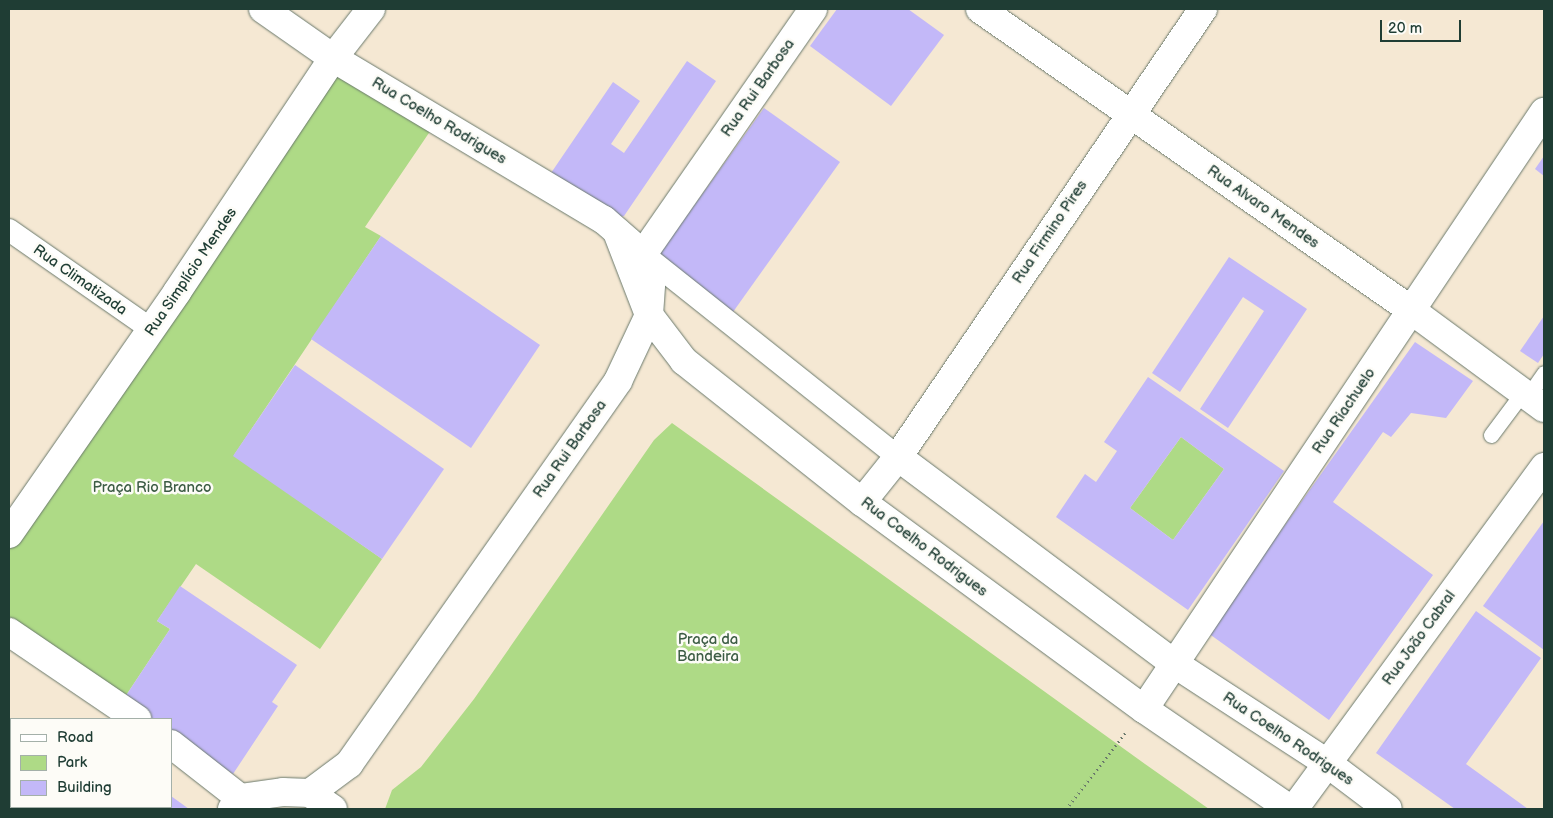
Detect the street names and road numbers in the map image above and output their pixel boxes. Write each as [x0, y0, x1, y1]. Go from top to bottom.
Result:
street label: Rua Rui Barbosa [718, 36, 798, 140]
street label: Rua Coelho Rodrigues [368, 74, 510, 168]
street label: Rua Alvaro Mendes [1204, 162, 1322, 252]
street label: Rua Firmino Pires [1009, 177, 1091, 287]
street label: Rua Simplício Mendes [141, 204, 241, 340]
street label: Rua Climatizada [30, 241, 130, 319]
street label: Rua Riachuelo [1309, 365, 1379, 457]
street label: Rua Rui Barbosa [530, 397, 610, 501]
street label: Rua Coelho Rodrigues [857, 494, 991, 600]
street label: Rua João Cabral [1378, 587, 1460, 689]
street label: Rua Coelho Rodrigues [1219, 689, 1357, 789]

